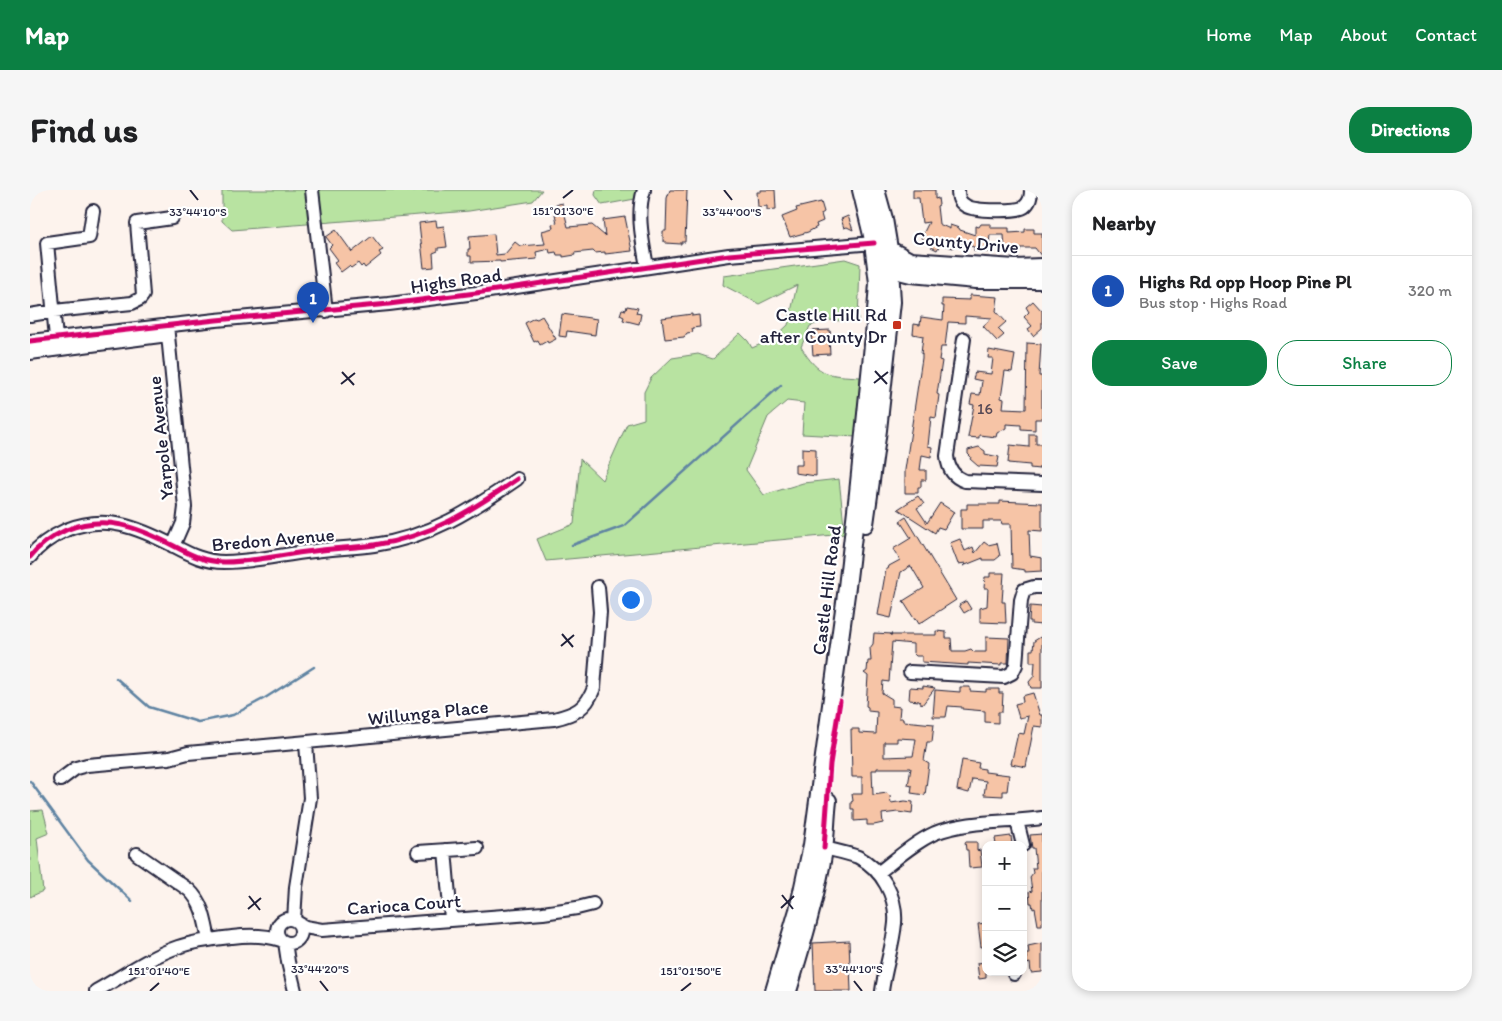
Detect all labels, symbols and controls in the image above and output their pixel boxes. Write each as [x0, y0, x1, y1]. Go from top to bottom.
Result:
text: Map [25, 21, 69, 50]
text: Home [1206, 24, 1252, 46]
text: Map [1280, 24, 1313, 46]
text: About [1341, 24, 1387, 46]
text: Contact [1415, 24, 1477, 46]
button: Directions [1349, 107, 1472, 153]
text: Find us [30, 109, 138, 151]
text: 151°01'30"E [532, 204, 594, 218]
text: 33°44'10"S [169, 205, 227, 219]
text: 33°44'00"S [702, 205, 762, 219]
text: Nearby [1092, 210, 1156, 235]
street label: County Drive [912, 226, 1020, 259]
street label: Highs Road [409, 263, 504, 298]
text: Highs Rd opp Hoop Pine Pl [1139, 270, 1352, 293]
text: 1 [1104, 281, 1112, 300]
text: 320 m [1408, 281, 1452, 300]
pin: 1 [297, 282, 329, 323]
text: Bus stop · Highs Road [1139, 293, 1287, 312]
place label: Castle Hill Rd after County Dr [760, 303, 888, 348]
marker: Castle Hill Rd after County Dr [891, 319, 903, 331]
button: Save [1092, 340, 1267, 386]
button: Share [1277, 340, 1452, 386]
street label: Yarpole Avenue [143, 375, 178, 501]
house number: 16 [977, 399, 993, 418]
street label: Bredon Avenue [211, 523, 335, 556]
street label: Castle Hill Road [807, 523, 846, 656]
your location [618, 587, 644, 613]
street label: Willunga Place [367, 695, 489, 730]
map controls [982, 841, 1027, 976]
button: + [982, 841, 1027, 886]
button: − [982, 886, 1027, 931]
street label: Carioca Court [346, 889, 462, 920]
button: layers [982, 931, 1027, 976]
text: 33°44'20"S [291, 962, 349, 976]
text: 33°44'10"S [825, 962, 883, 976]
text: 151°01'40"E [128, 964, 190, 978]
text: 151°01'50"E [661, 964, 722, 978]

